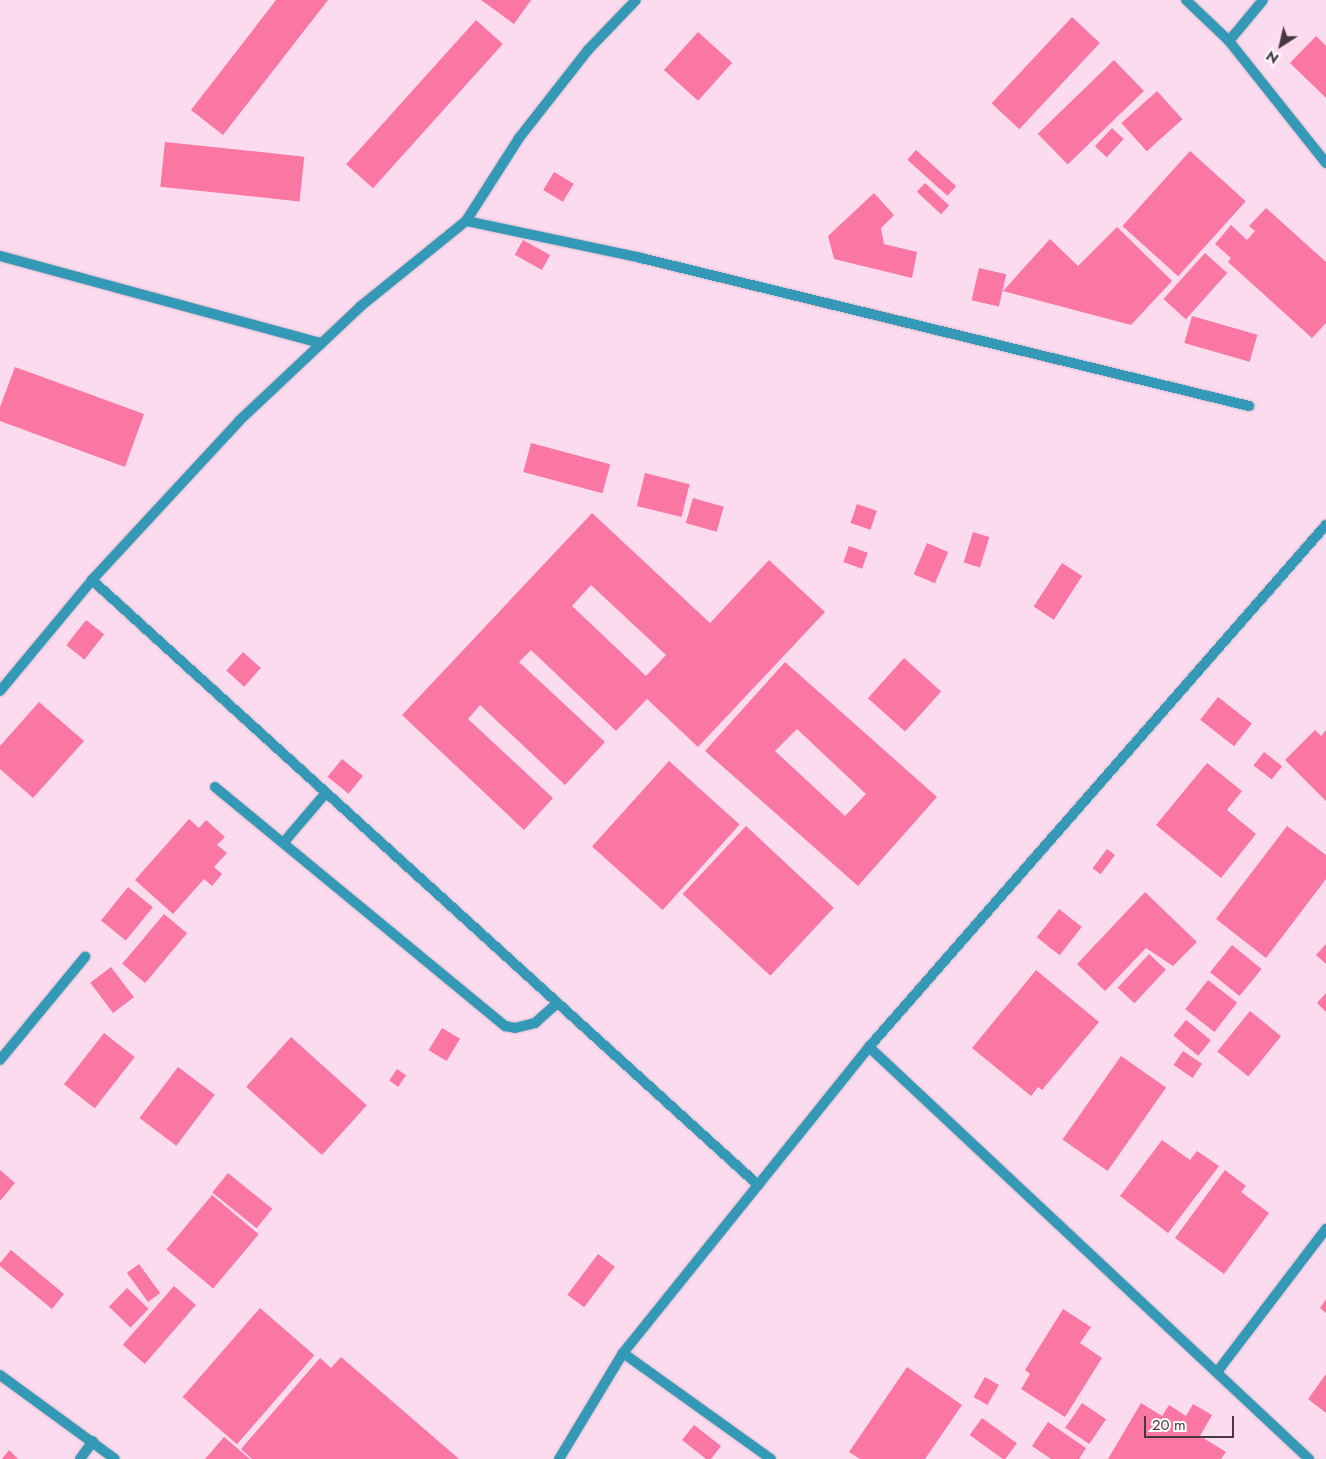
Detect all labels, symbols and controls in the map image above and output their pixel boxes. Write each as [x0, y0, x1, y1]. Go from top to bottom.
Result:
north arrow [1256, 20, 1306, 70]
text: N [1262, 46, 1283, 69]
scale bar [1146, 1406, 1236, 1438]
text: 20 m [1152, 1414, 1186, 1436]

